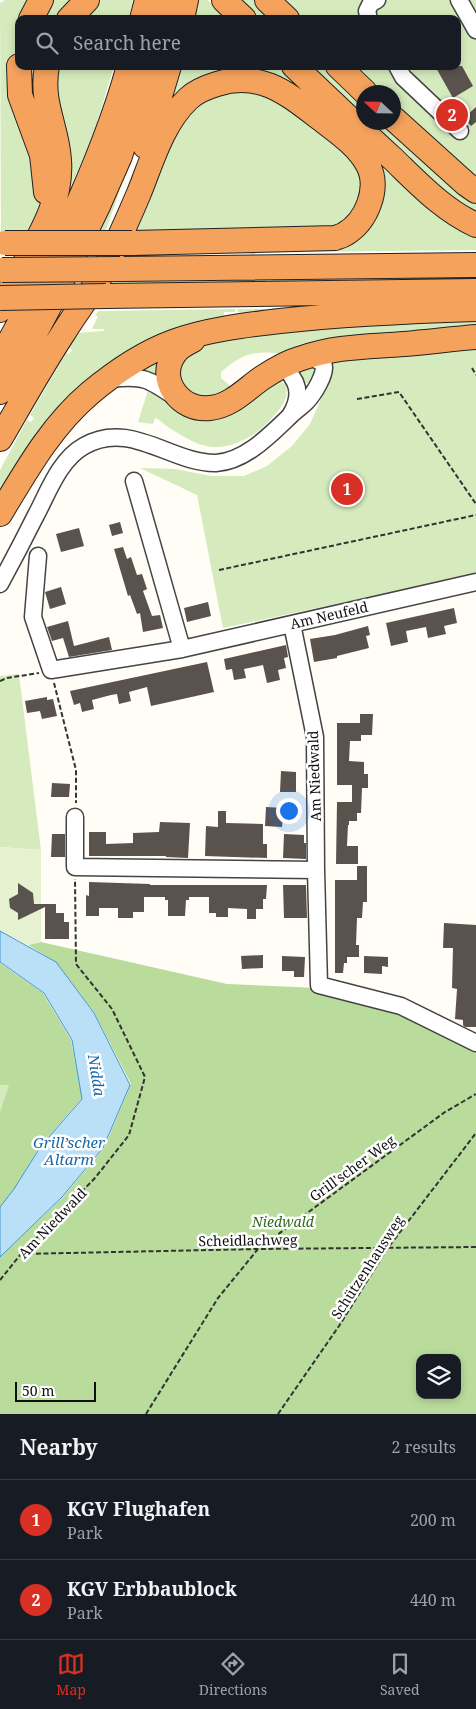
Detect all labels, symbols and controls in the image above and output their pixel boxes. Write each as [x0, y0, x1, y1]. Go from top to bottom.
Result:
search box [15, 15, 461, 70]
icon: search [33, 29, 61, 57]
text: Search here [73, 30, 181, 56]
north arrow [356, 85, 401, 130]
pin: 2 [436, 96, 468, 134]
pin: 1 [331, 470, 363, 508]
street label: Am Neufeld [288, 597, 370, 633]
street label: Am Niedwald [303, 730, 325, 822]
your location [276, 798, 302, 824]
water label: Nidda [84, 1052, 110, 1098]
street label: Grill'scher Weg [305, 1130, 399, 1206]
water label: Grill’scher Altarm [33, 1132, 106, 1169]
street label: Am Niedwald [14, 1183, 91, 1262]
street label: Schützenhausweg [326, 1211, 408, 1322]
park label: Niedwald [251, 1212, 315, 1231]
street label: Scheidlachweg [198, 1230, 298, 1250]
map controls [416, 1354, 461, 1399]
button: layers [416, 1354, 461, 1399]
scale bar [15, 1379, 96, 1402]
text: 50 m [22, 1381, 55, 1400]
text: Nearby [20, 1433, 98, 1461]
text: 2 results [392, 1436, 456, 1458]
text: KGV Flughafen [67, 1496, 210, 1522]
text: 1 [31, 1509, 41, 1531]
text: 200 m [410, 1509, 456, 1531]
text: Park [67, 1522, 103, 1544]
text: KGV Erbbaublock [67, 1576, 237, 1602]
text: 2 [31, 1589, 41, 1611]
text: 440 m [410, 1589, 456, 1611]
text: Park [67, 1602, 103, 1624]
tab: Map [56, 1650, 86, 1699]
tab: Directions [199, 1650, 267, 1699]
tab: Saved [380, 1650, 420, 1699]

